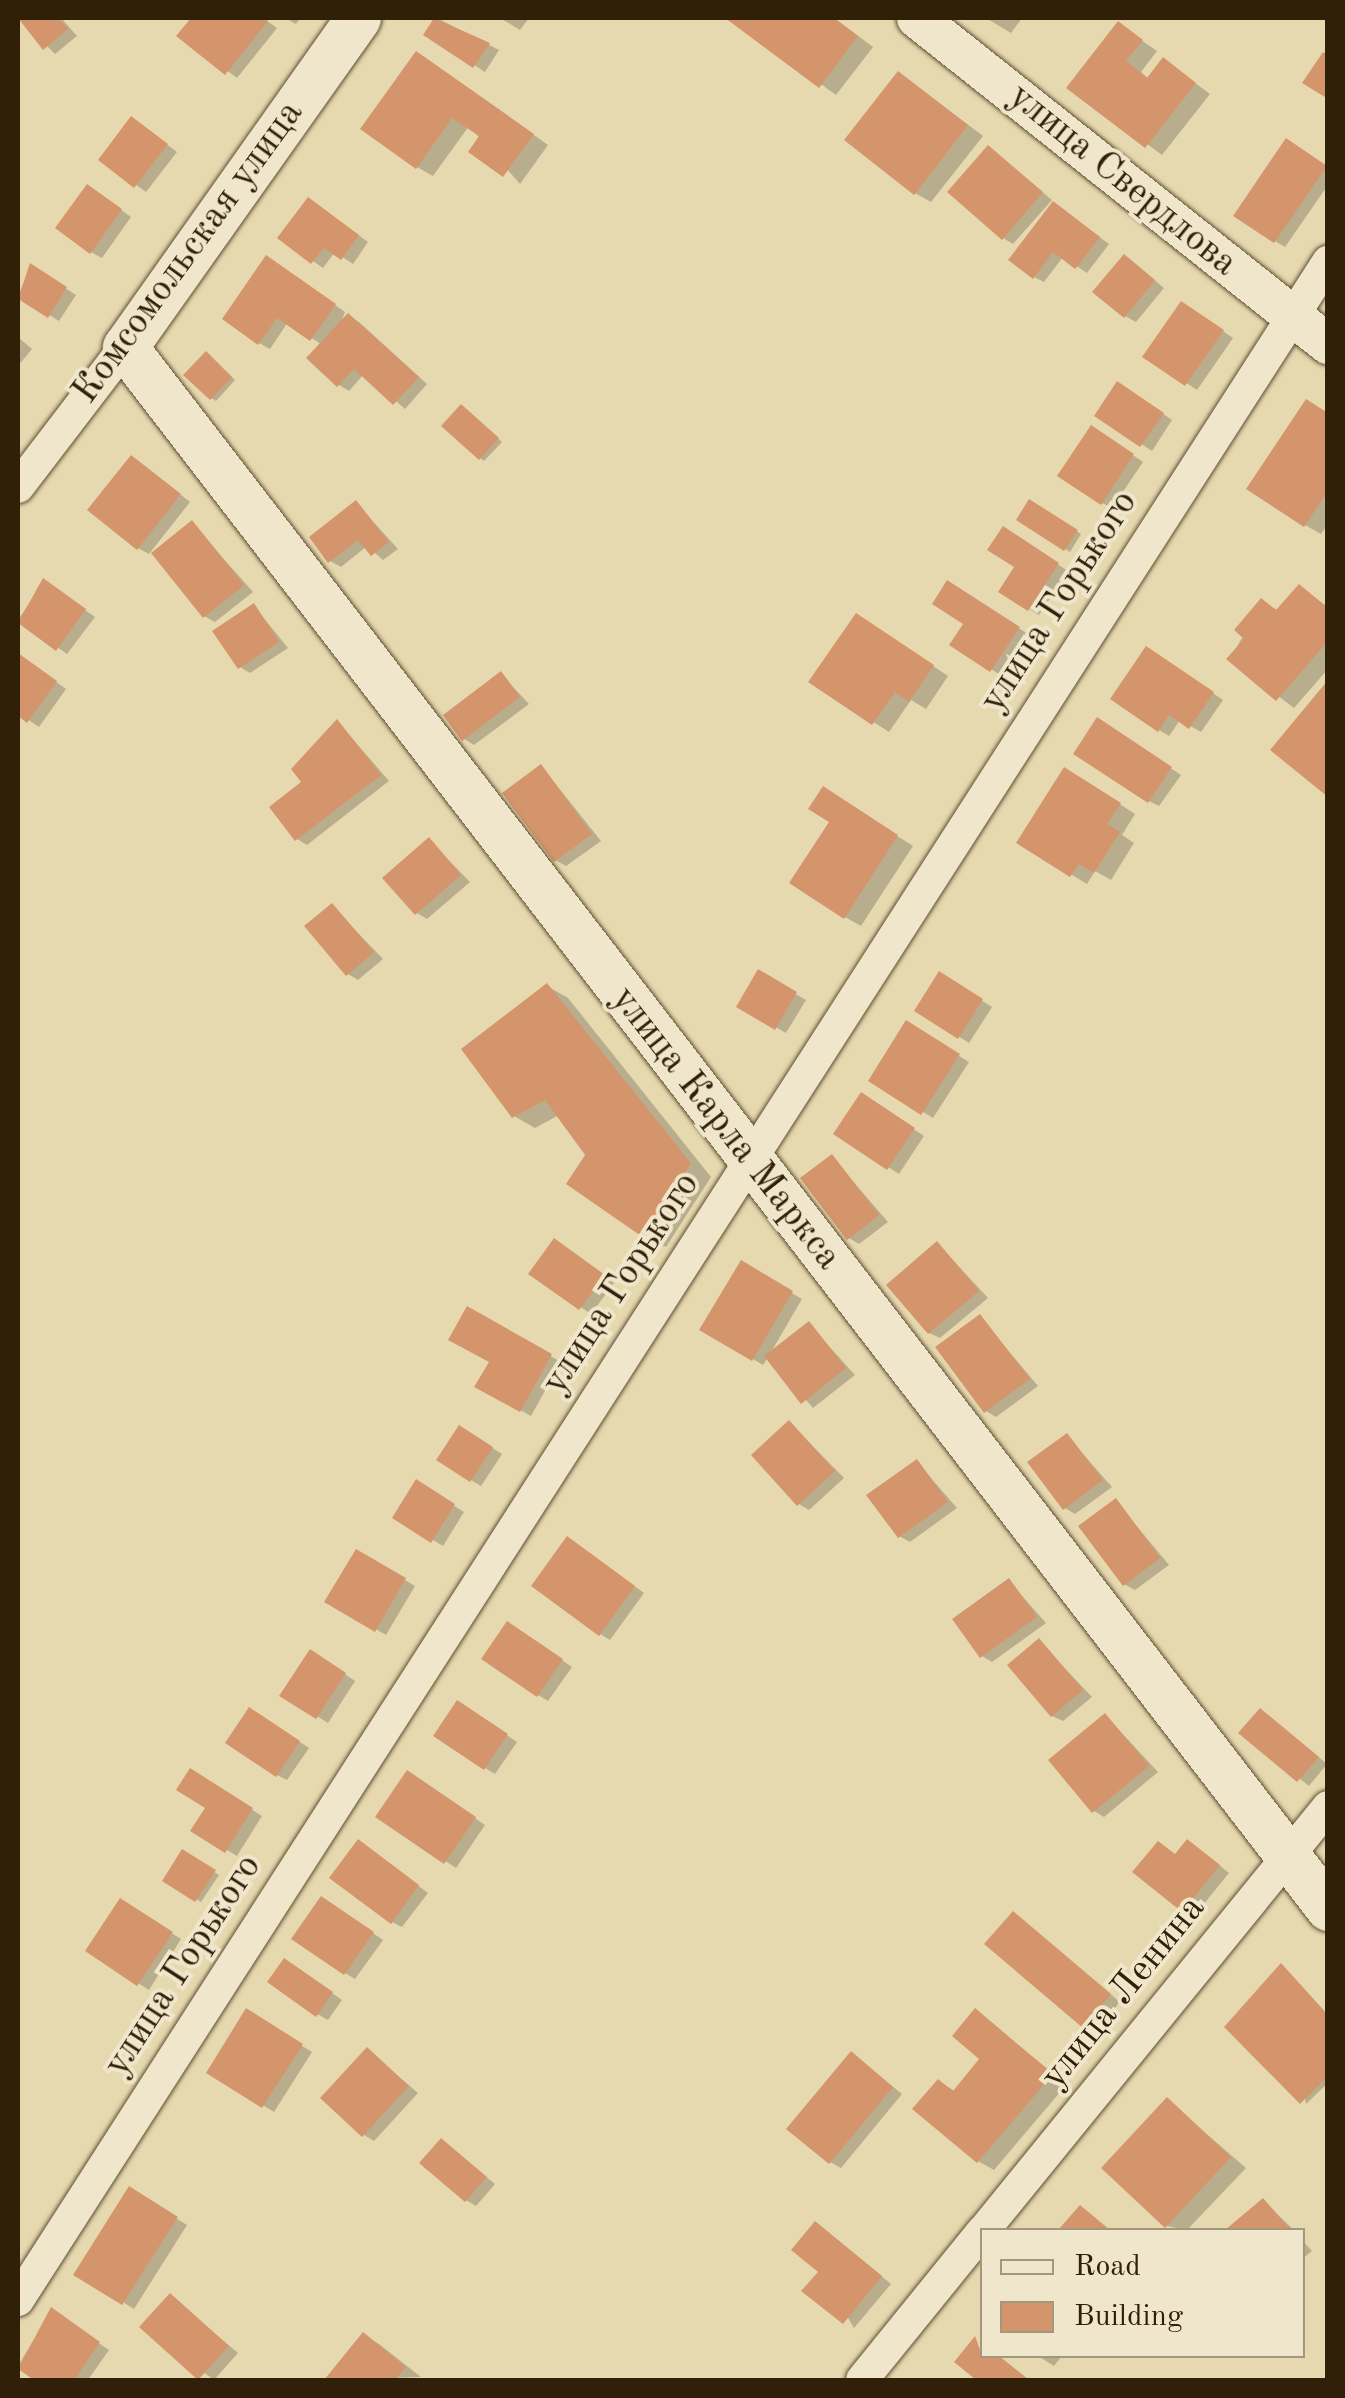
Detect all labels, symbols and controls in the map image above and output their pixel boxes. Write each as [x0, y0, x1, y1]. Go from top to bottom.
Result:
street label: улица Свердлова [998, 75, 1246, 287]
street label: Комсомольская улица [64, 93, 314, 413]
street label: улица Горького [971, 482, 1149, 722]
street label: улица Карла Маркса [600, 978, 850, 1280]
street label: улица Горького [533, 1164, 711, 1404]
street label: улица Горького [95, 1846, 273, 2086]
street label: улица Ленина [1032, 1887, 1216, 2099]
legend [980, 2228, 1305, 2358]
text: Road [1074, 2252, 1141, 2282]
text: Building [1074, 2302, 1183, 2332]

